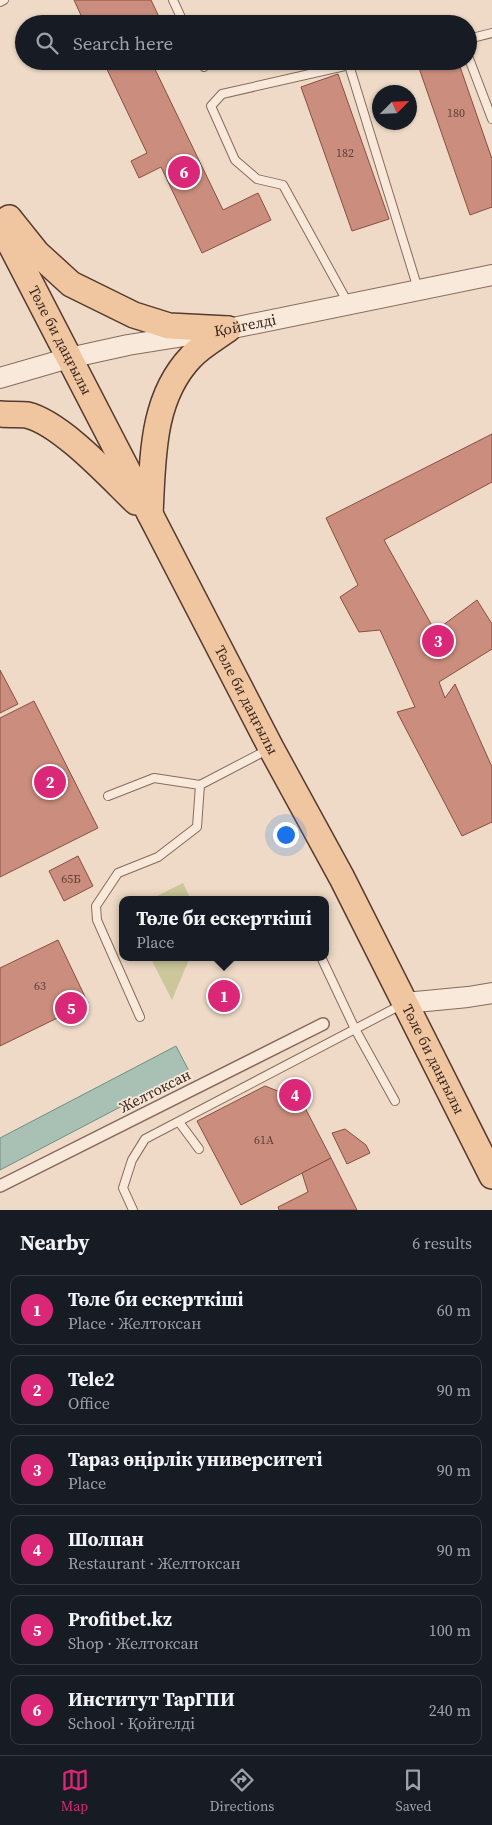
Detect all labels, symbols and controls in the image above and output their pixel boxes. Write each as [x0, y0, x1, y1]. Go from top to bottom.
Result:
search box [15, 15, 477, 70]
icon: search [33, 29, 61, 57]
text: Search here [73, 30, 173, 56]
north arrow [372, 85, 417, 130]
house number: 180 [447, 105, 465, 121]
house number: 182 [336, 145, 354, 161]
pin: 6 [168, 153, 200, 191]
street label: Төле би даңғылы [24, 282, 98, 398]
street label: Қойгелді [212, 308, 278, 341]
pin: 3 [422, 622, 454, 660]
street label: Төле би даңғылы [210, 642, 284, 758]
pin: 2 [34, 763, 66, 801]
your location [273, 822, 299, 848]
house number: 65Б [61, 871, 81, 887]
popup [119, 896, 329, 961]
text: Төле би ескерткіші [136, 905, 312, 931]
text: Place [136, 931, 174, 953]
pin: 1 [208, 977, 240, 1015]
house number: 63 [34, 978, 46, 994]
pin: 5 [55, 989, 87, 1027]
street label: Төле би даңғылы [397, 1001, 470, 1118]
street label: Желтоксан [115, 1064, 194, 1118]
pin: 4 [279, 1076, 311, 1114]
house number: 61А [254, 1132, 274, 1148]
text: Nearby [20, 1228, 90, 1257]
text: 6 results [412, 1232, 472, 1254]
text: Төле би ескерткіші [68, 1286, 244, 1312]
text: 1 [33, 1299, 41, 1321]
text: 60 m [437, 1299, 471, 1321]
text: Place · Желтоксан [68, 1312, 201, 1334]
text: Tele2 [68, 1366, 115, 1392]
text: 2 [33, 1379, 41, 1401]
text: 90 m [437, 1379, 471, 1401]
text: Office [68, 1392, 110, 1414]
text: Тараз өңірлік университеті [68, 1446, 322, 1472]
text: 3 [33, 1459, 41, 1481]
text: 90 m [437, 1459, 471, 1481]
text: Place [68, 1472, 106, 1494]
text: Шолпан [68, 1526, 144, 1552]
text: 4 [33, 1539, 41, 1561]
text: 90 m [437, 1539, 471, 1561]
text: Restaurant · Желтоксан [68, 1552, 241, 1574]
text: Profitbet.kz [68, 1606, 172, 1632]
text: 5 [33, 1619, 41, 1641]
text: 100 m [429, 1619, 471, 1641]
text: Shop · Желтоксан [68, 1632, 199, 1654]
text: Институт ТарГПИ [68, 1686, 235, 1712]
text: 6 [33, 1699, 41, 1721]
text: 240 m [429, 1699, 471, 1721]
text: School · Қойгелді [68, 1712, 195, 1734]
tab: Map [61, 1766, 89, 1816]
tab: Directions [210, 1766, 274, 1816]
tab: Saved [396, 1766, 431, 1816]

